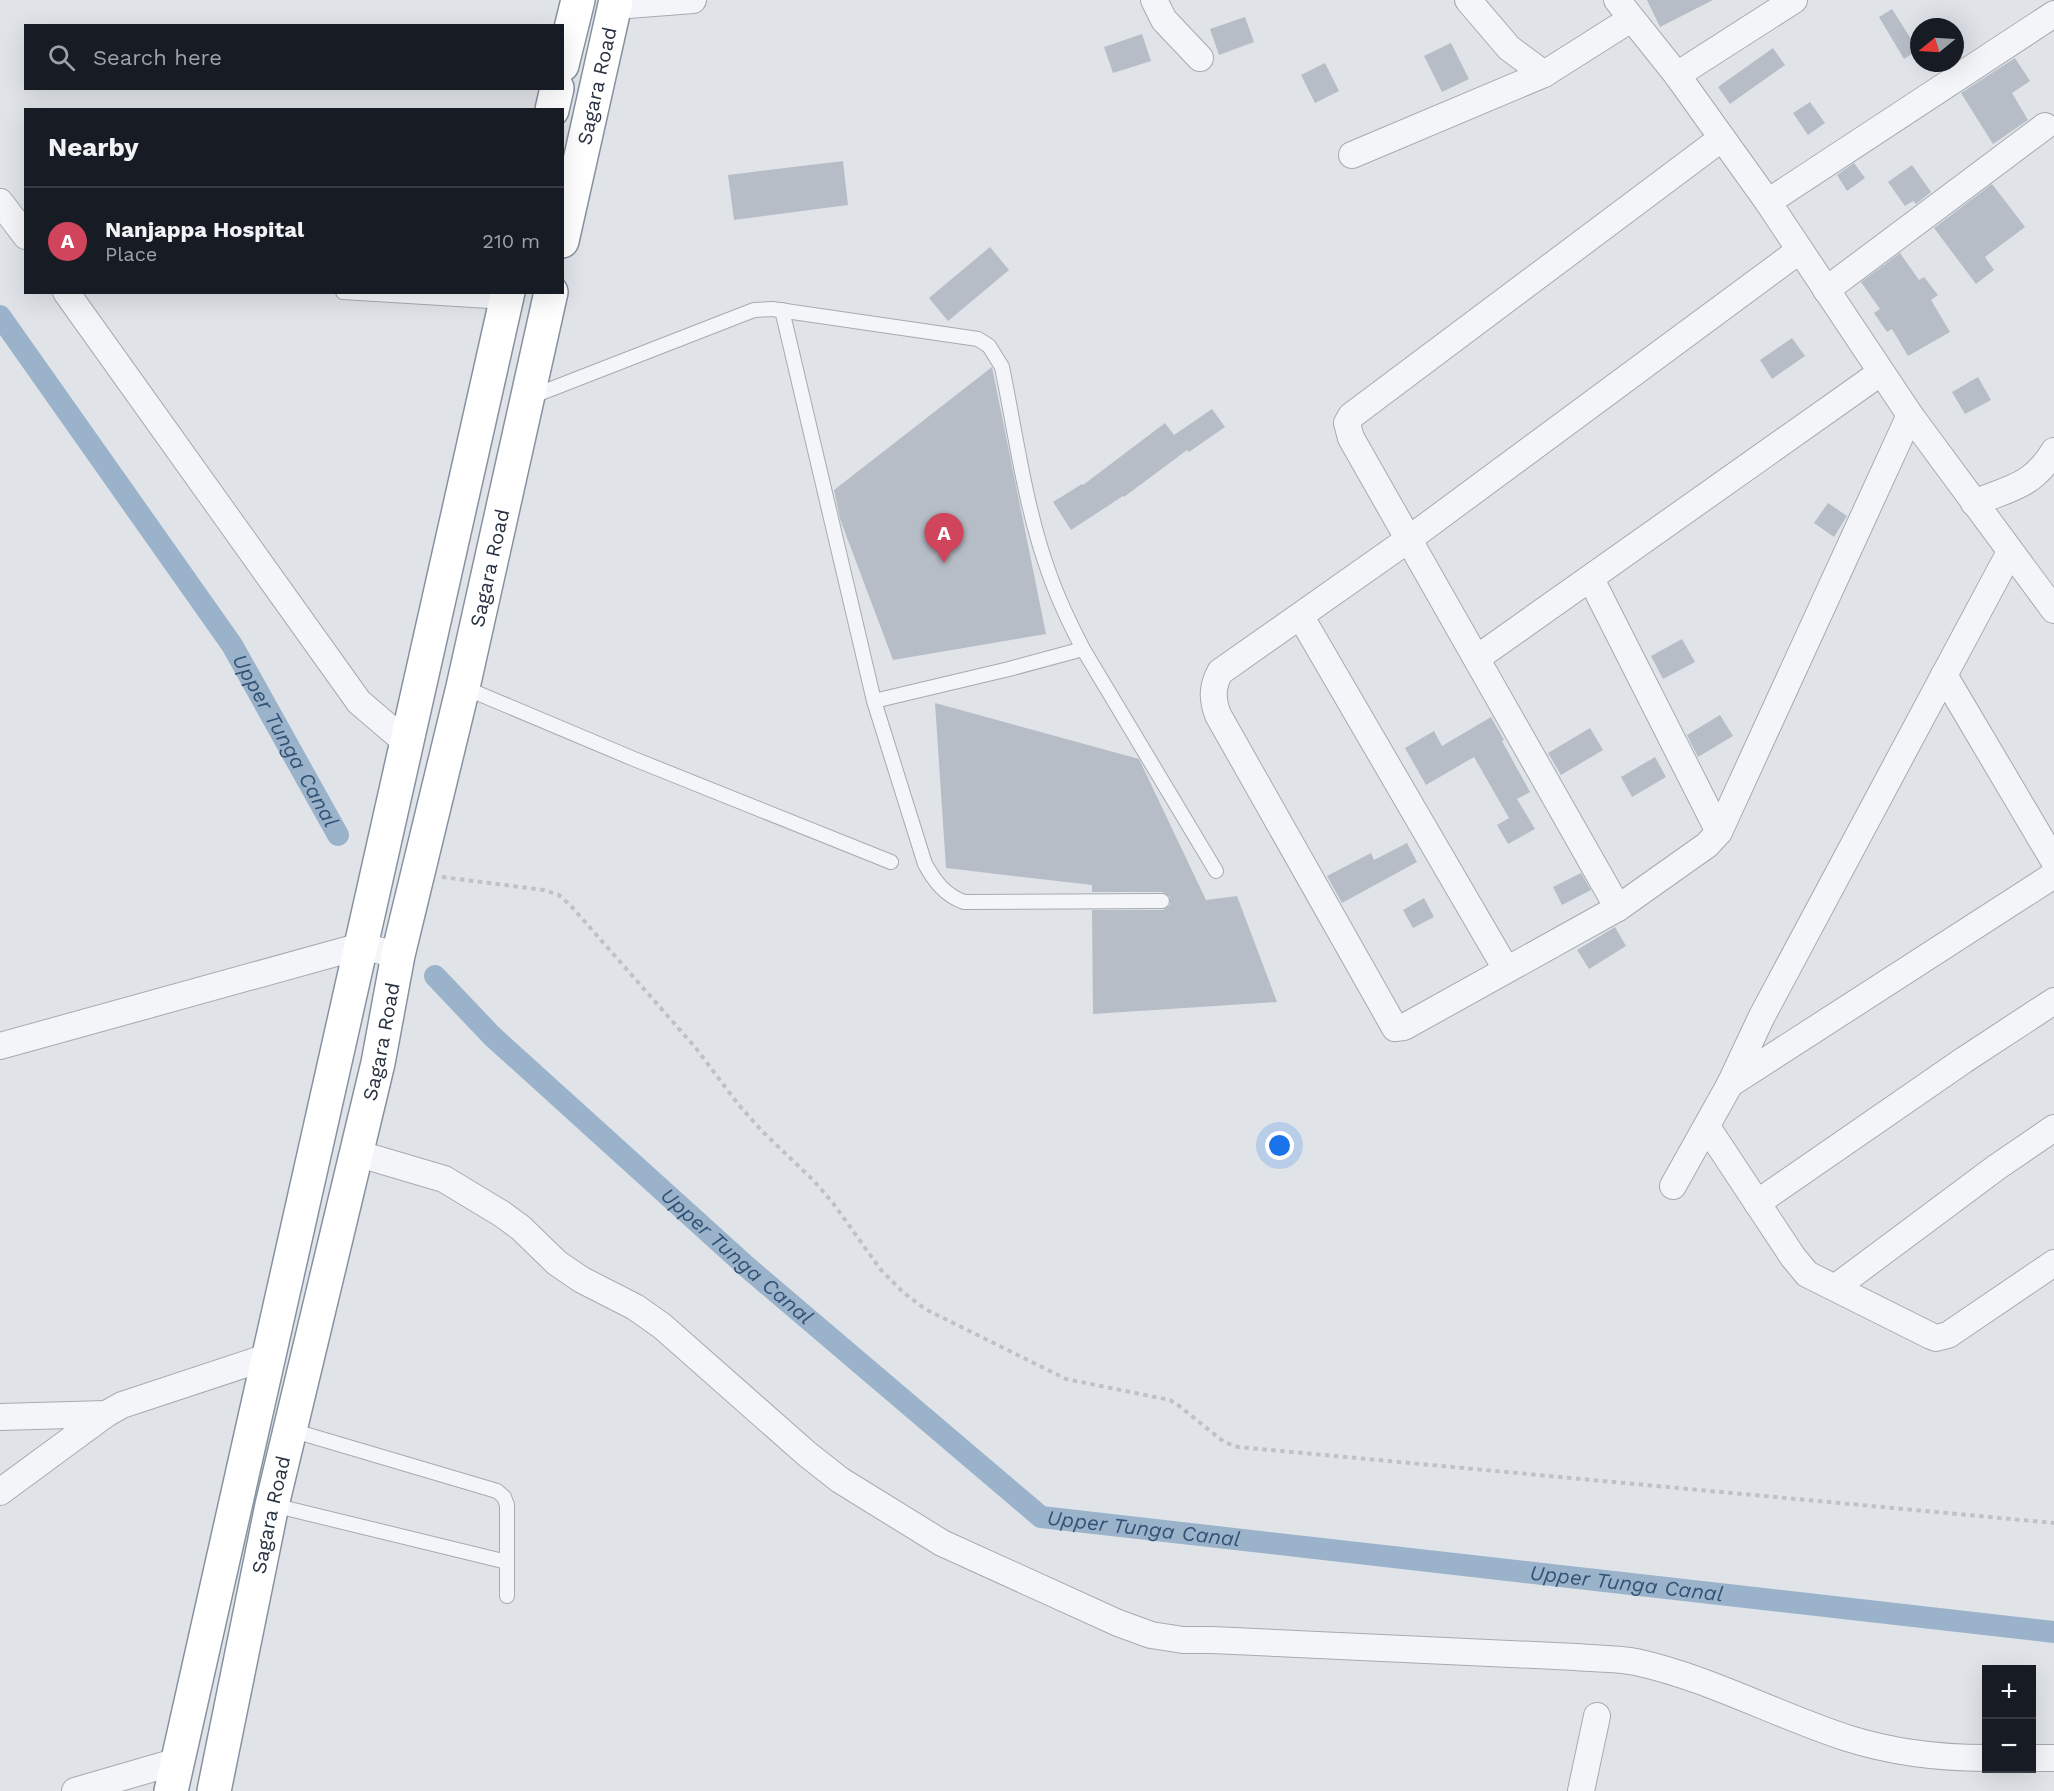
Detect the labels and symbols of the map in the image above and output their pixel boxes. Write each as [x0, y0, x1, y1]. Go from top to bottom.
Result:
north arrow [1910, 18, 1964, 72]
street label: Sagara Road [572, 24, 622, 147]
street label: Sagara Road [465, 507, 514, 629]
pin: A [924, 514, 964, 563]
water label: Upper Tunga Canal [227, 649, 344, 831]
street label: Sagara Road [357, 980, 405, 1103]
your location [1265, 1131, 1294, 1160]
water label: Upper Tunga Canal [656, 1182, 818, 1330]
street label: Sagara Road [246, 1453, 295, 1576]
water label: Upper Tunga Canal [1046, 1505, 1242, 1552]
water label: Upper Tunga Canal [1529, 1560, 1725, 1606]

